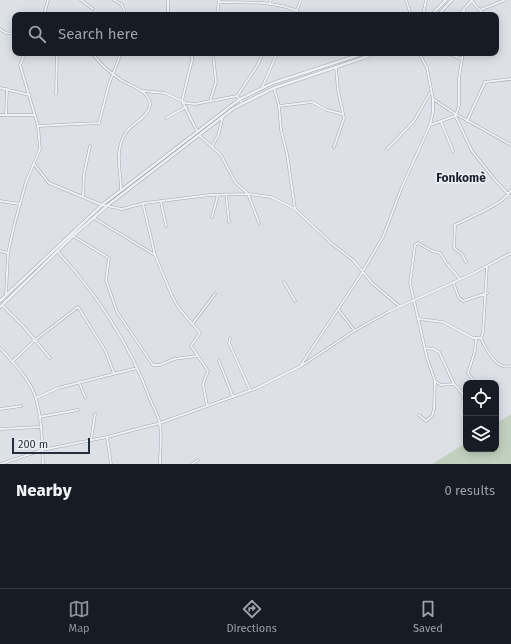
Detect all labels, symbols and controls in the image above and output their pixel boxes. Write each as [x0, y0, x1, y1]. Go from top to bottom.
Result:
search box [12, 12, 499, 56]
icon: search [26, 23, 48, 45]
text: Search here [58, 25, 138, 43]
district label: Fonkomè [436, 171, 486, 185]
map controls [463, 380, 499, 452]
button: locate [463, 380, 499, 416]
button: layers [463, 416, 499, 452]
scale bar [12, 436, 90, 455]
text: 200 m [18, 438, 48, 451]
text: Nearby [16, 480, 71, 501]
text: 0 results [444, 483, 495, 498]
tab: Map [68, 598, 90, 635]
tab: Directions [226, 598, 277, 635]
tab: Saved [413, 598, 443, 635]

